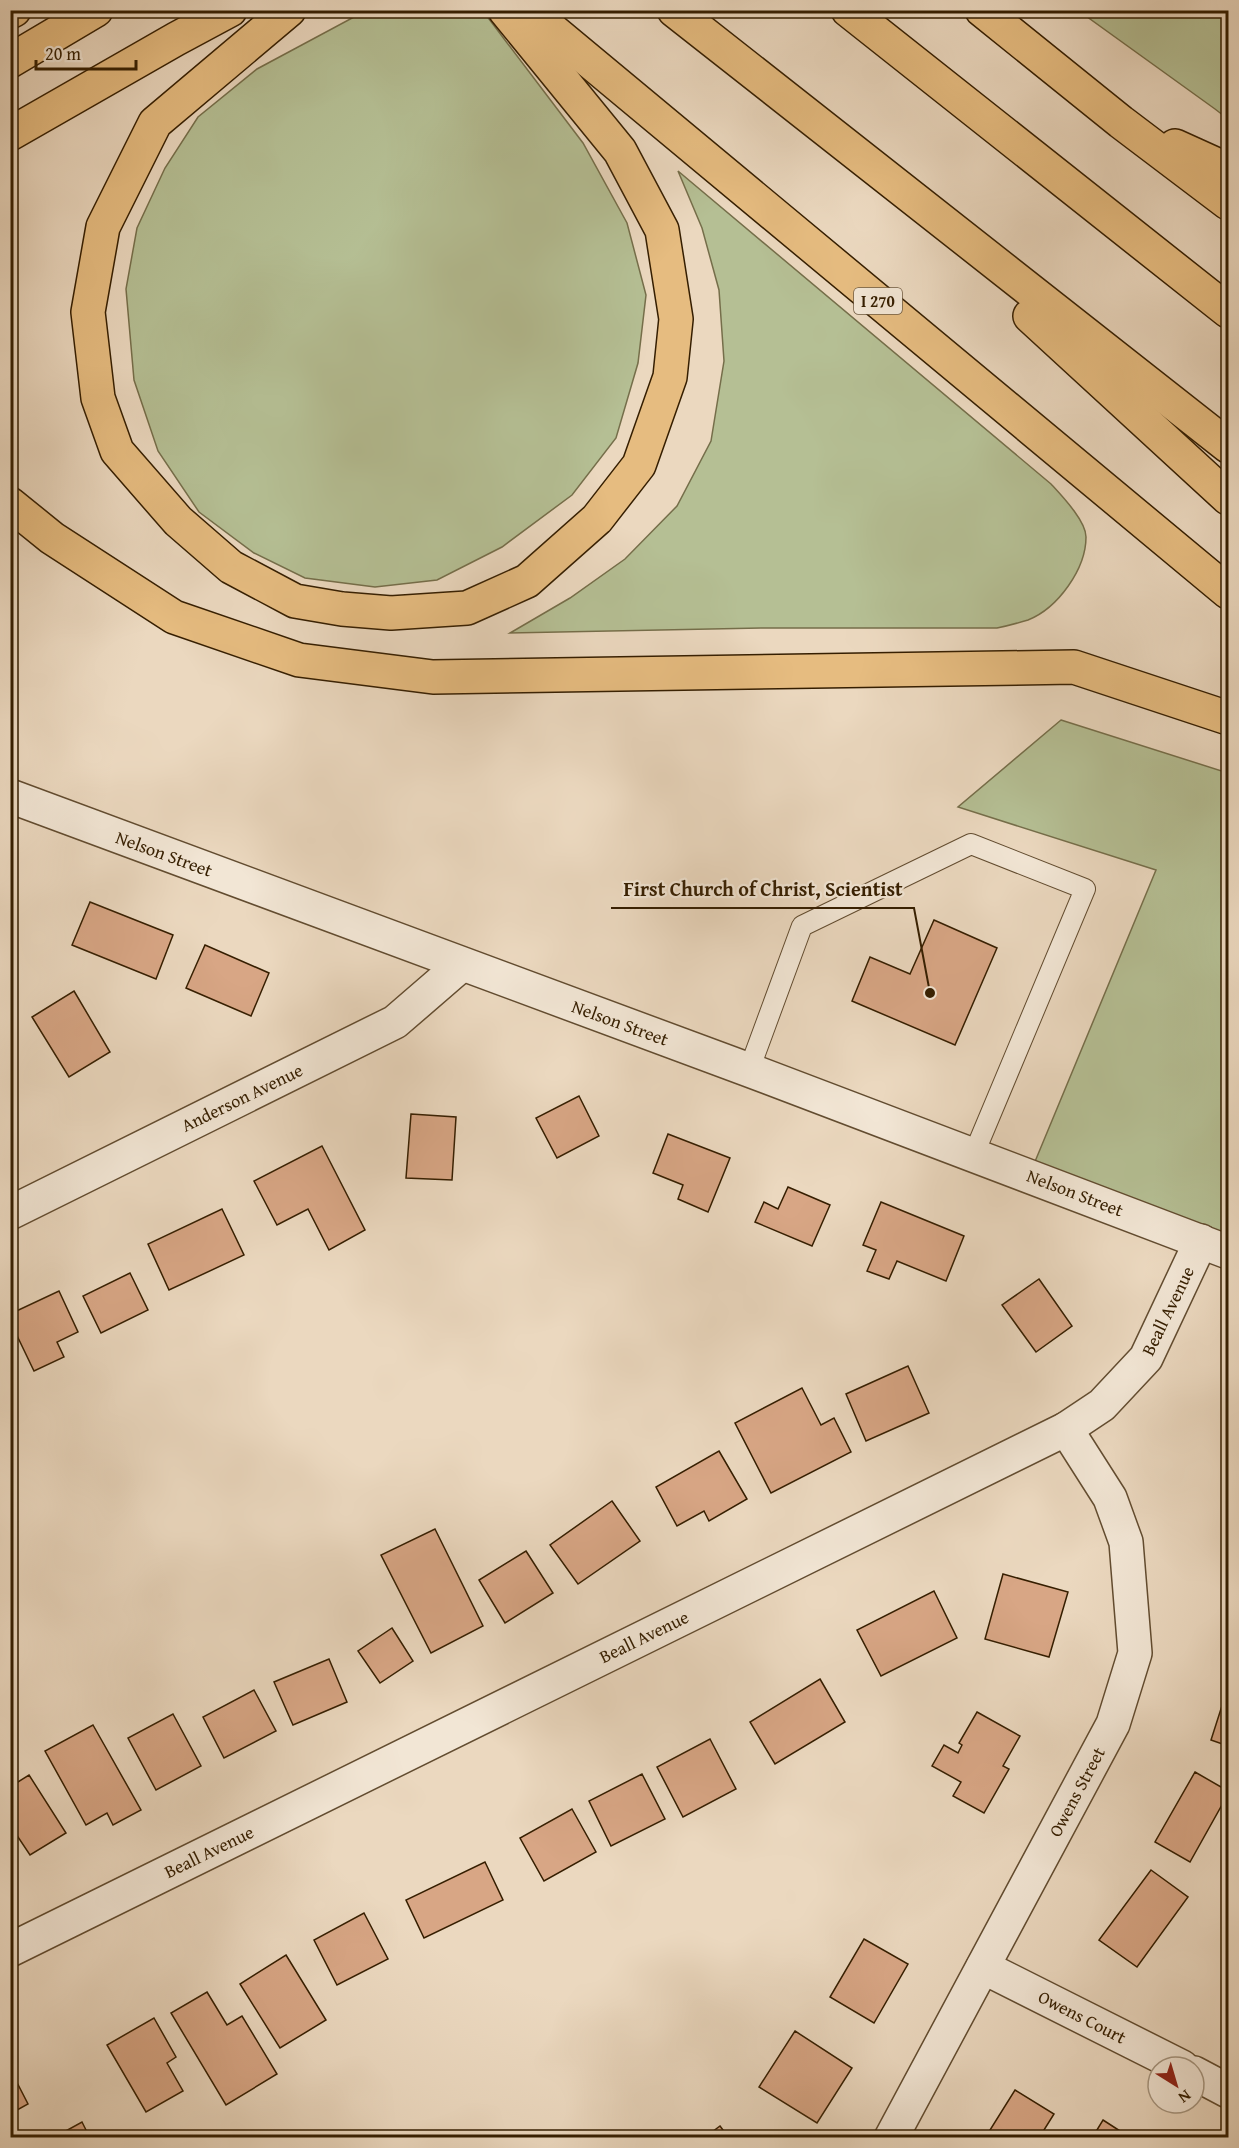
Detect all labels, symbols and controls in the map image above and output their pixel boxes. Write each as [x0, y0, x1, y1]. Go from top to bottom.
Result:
scale bar [36, 33, 136, 71]
text: 20 m [45, 40, 81, 67]
road number: I 270 [854, 288, 902, 314]
street label: Nelson Street [112, 824, 217, 884]
callout: First Church of Christ, Scientist [611, 870, 914, 908]
text: First Church of Christ, Scientist [623, 874, 903, 903]
street label: Nelson Street [568, 993, 673, 1053]
street label: Anderson Avenue [176, 1056, 307, 1139]
street label: Nelson Street [1023, 1162, 1128, 1224]
street label: Beall Avenue [1134, 1261, 1201, 1360]
street label: Beall Avenue [594, 1603, 693, 1670]
street label: Owens Street [1042, 1741, 1112, 1842]
street label: Beall Avenue [159, 1818, 258, 1885]
street label: Owens Court [1034, 1983, 1131, 2051]
north arrow [1146, 2055, 1206, 2115]
text: N [1173, 2084, 1197, 2110]

